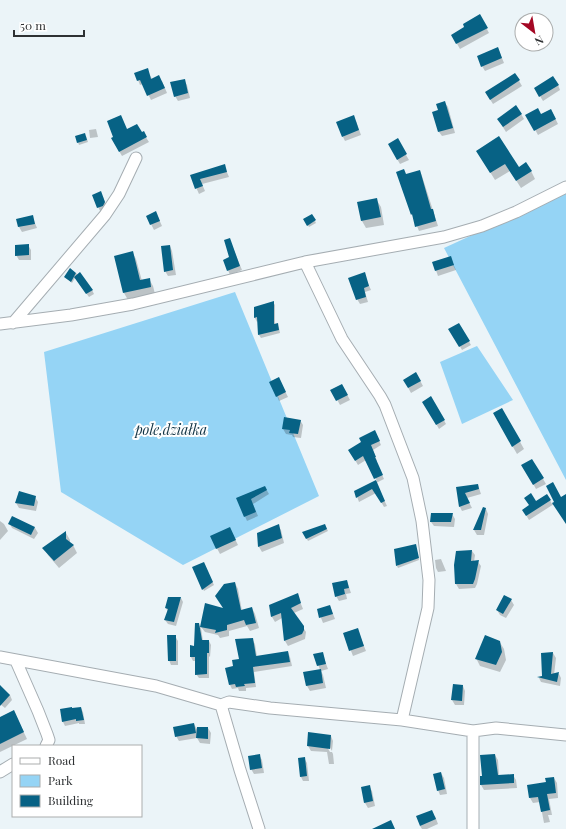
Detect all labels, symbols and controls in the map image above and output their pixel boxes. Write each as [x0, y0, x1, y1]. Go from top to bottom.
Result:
scale bar [14, 12, 84, 38]
north arrow [514, 12, 554, 52]
text: 50 m [20, 17, 46, 33]
text: N [532, 33, 547, 50]
park label: pole,działka [134, 420, 207, 439]
legend [12, 745, 142, 817]
text: Road [48, 752, 75, 768]
text: Park [48, 772, 73, 788]
text: Building [48, 792, 94, 808]

